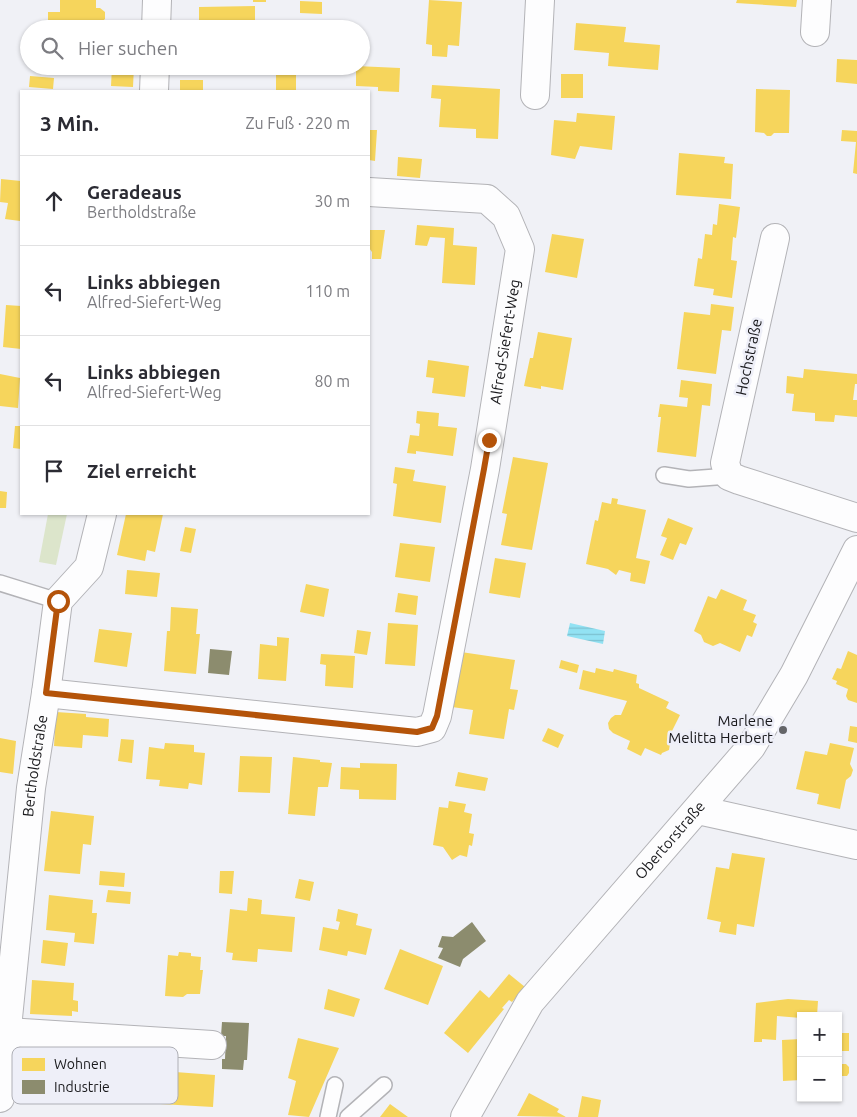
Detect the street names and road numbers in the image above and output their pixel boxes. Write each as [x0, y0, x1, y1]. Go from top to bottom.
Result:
street label: Alfred-Siefert-Weg [486, 278, 523, 405]
street label: Hochstraße [732, 317, 765, 397]
street label: Bertholdstraße [19, 714, 50, 818]
street label: Obertorstraße [631, 797, 708, 883]

